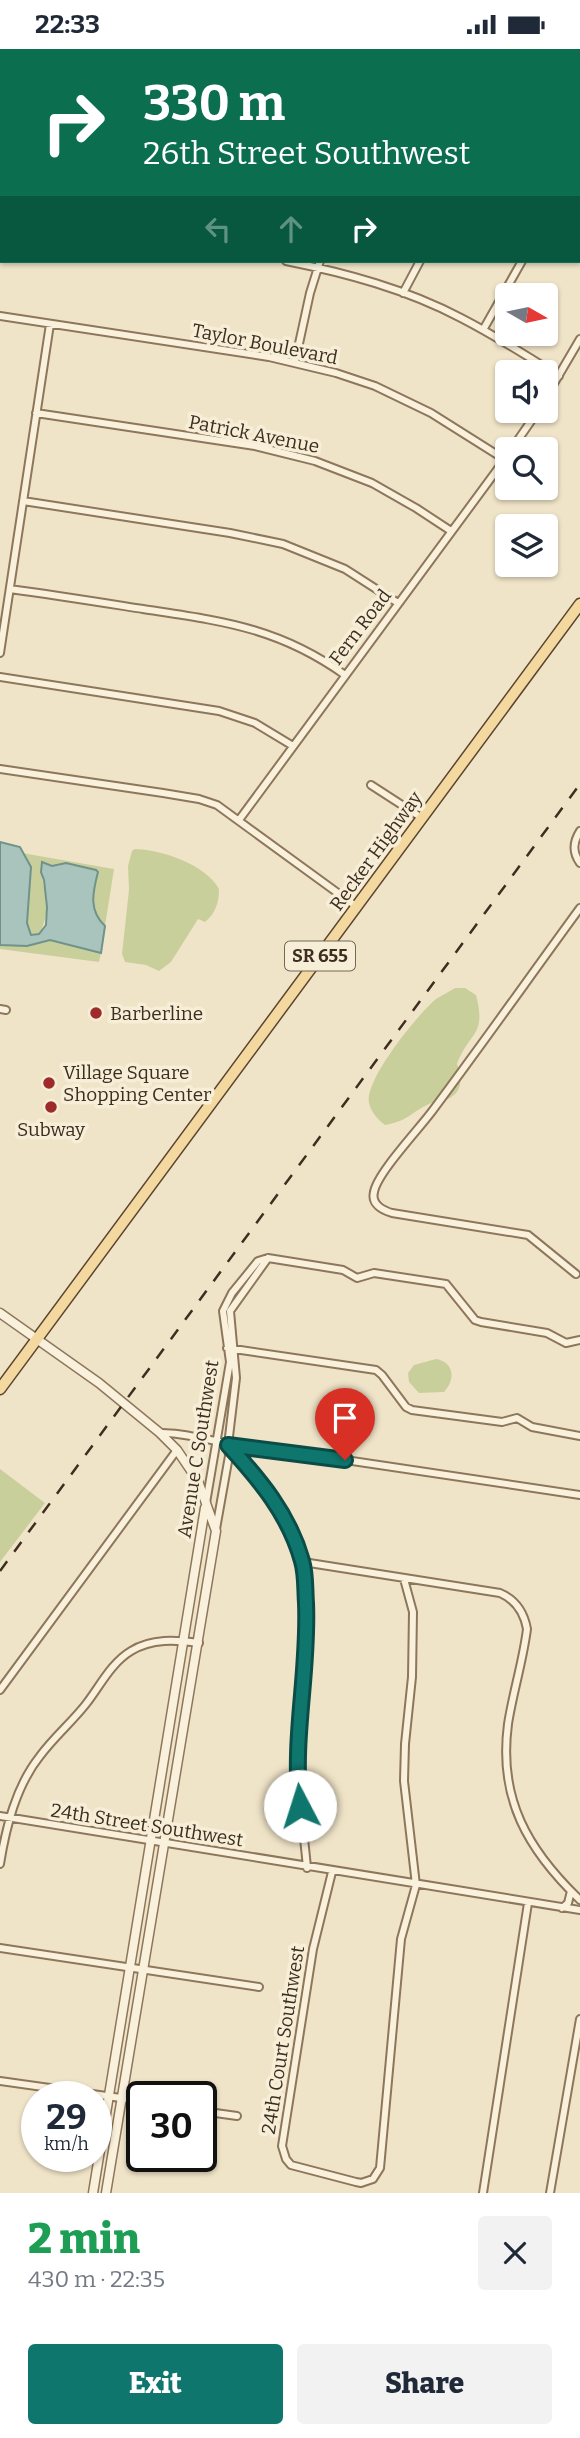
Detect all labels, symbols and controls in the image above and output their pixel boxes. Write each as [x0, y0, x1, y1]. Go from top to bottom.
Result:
text: 22:33 [35, 9, 100, 40]
text: 330 m [143, 74, 285, 133]
icon: right [28, 77, 119, 168]
text: 26th Street Southwest [143, 134, 470, 172]
icon: left [199, 210, 237, 248]
icon: ahead [272, 210, 310, 248]
icon: right [345, 210, 383, 248]
north arrow [495, 283, 558, 347]
map controls [495, 283, 558, 577]
street label: Taylor Boulevard [190, 319, 340, 369]
button: sound [495, 360, 558, 423]
street label: Patrick Avenue [187, 410, 321, 458]
button: search [495, 437, 558, 500]
button: layers [495, 514, 558, 577]
street label: Fern Road [324, 585, 396, 669]
street label: Recker Highway [325, 786, 428, 915]
road number: SR 655 [285, 942, 355, 971]
place label: Barberline [110, 1002, 203, 1025]
marker: Barberline [88, 1005, 104, 1021]
place label: Village Square Shopping Center [63, 1061, 212, 1106]
marker: Village Square Shopping Center [41, 1075, 57, 1091]
marker: Subway [43, 1099, 59, 1115]
place label: Subway [17, 1118, 86, 1141]
street label: Avenue C Southwest [173, 1358, 223, 1540]
pin [315, 1388, 375, 1460]
icon: arrive [326, 1399, 364, 1437]
position arrow [263, 1769, 337, 1843]
street label: 24th Street Southwest [49, 1798, 245, 1852]
street label: 24th Court Southwest [257, 1944, 309, 2136]
speed limit sign: 30 [126, 2081, 217, 2172]
text: 29 [46, 2096, 87, 2138]
text: km/h [44, 2133, 89, 2155]
text: 2 min [28, 2214, 140, 2264]
button: close [478, 2216, 552, 2290]
text: 430 m · 22:35 [28, 2265, 165, 2293]
button: Exit [28, 2344, 283, 2424]
button: Share [297, 2344, 552, 2424]

